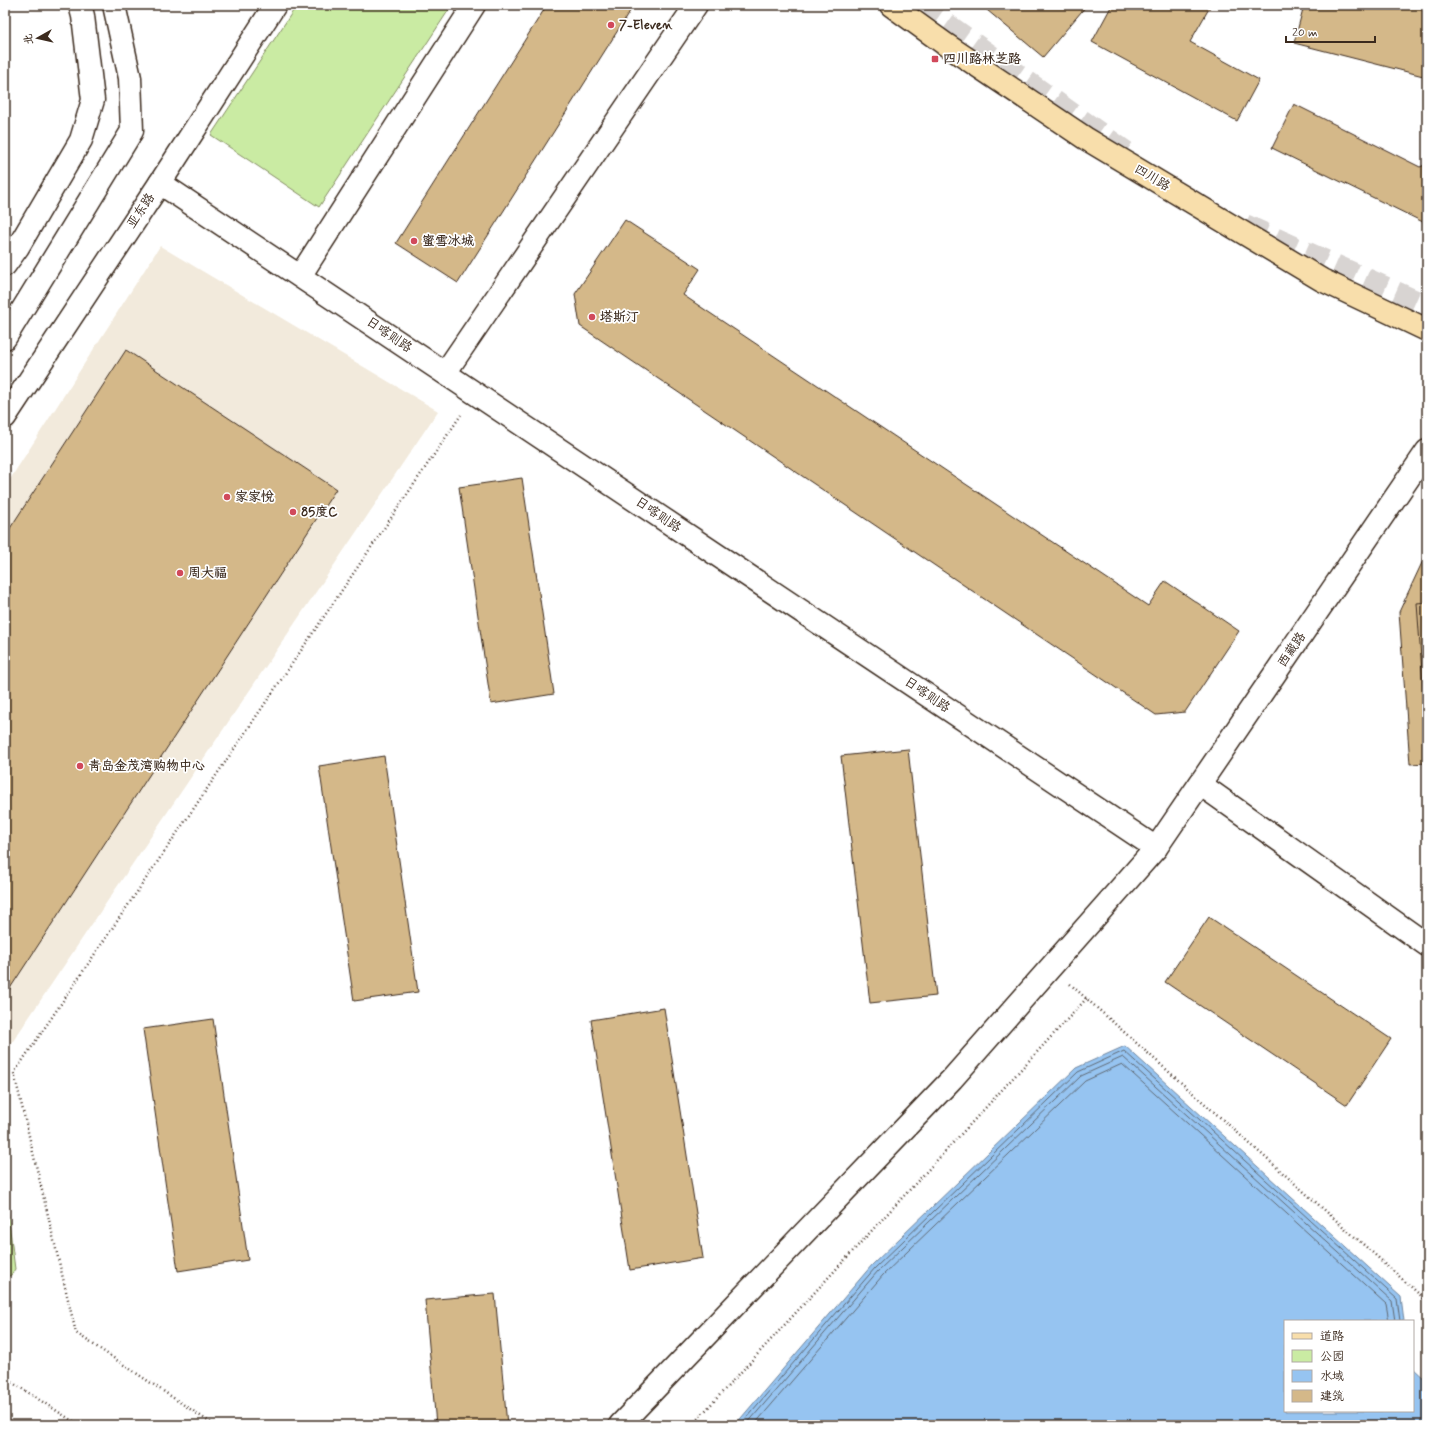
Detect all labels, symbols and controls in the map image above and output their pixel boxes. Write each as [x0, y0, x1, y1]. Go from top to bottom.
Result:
place label: 7-Eleven [619, 17, 673, 34]
north arrow [18, 18, 58, 58]
scale bar [1286, 18, 1375, 44]
marker: 7-Eleven [606, 20, 616, 30]
text: 20 m [1292, 25, 1318, 41]
text: 北 [21, 33, 37, 46]
place label: 四川路林芝路 [943, 51, 1021, 68]
marker: 四川路林芝路 [930, 54, 940, 64]
street label: 四川路 [1131, 161, 1173, 195]
street label: 亚东路 [123, 190, 159, 232]
place label: 蜜雪冰城 [422, 233, 474, 250]
marker: 蜜雪冰城 [409, 236, 419, 246]
place label: 塔斯汀 [600, 309, 639, 326]
marker: 塔斯汀 [587, 312, 597, 322]
street label: 日喀则路 [363, 313, 415, 357]
place label: 家家悦 [235, 489, 274, 506]
marker: 家家悦 [222, 492, 232, 502]
street label: 日喀则路 [632, 493, 684, 537]
place label: 85度C [301, 504, 338, 521]
marker: 85度C [288, 507, 298, 517]
place label: 周大福 [188, 565, 227, 582]
marker: 周大福 [175, 568, 185, 578]
street label: 西藏路 [1274, 629, 1310, 671]
street label: 日喀则路 [901, 673, 953, 717]
place label: 青岛金茂湾购物中心 [88, 758, 205, 775]
marker: 青岛金茂湾购物中心 [75, 761, 85, 771]
legend [1284, 1320, 1414, 1412]
text: 道路 [1320, 1329, 1344, 1345]
text: 公园 [1320, 1349, 1344, 1365]
text: 水域 [1320, 1369, 1344, 1385]
text: 建筑 [1320, 1389, 1344, 1405]

